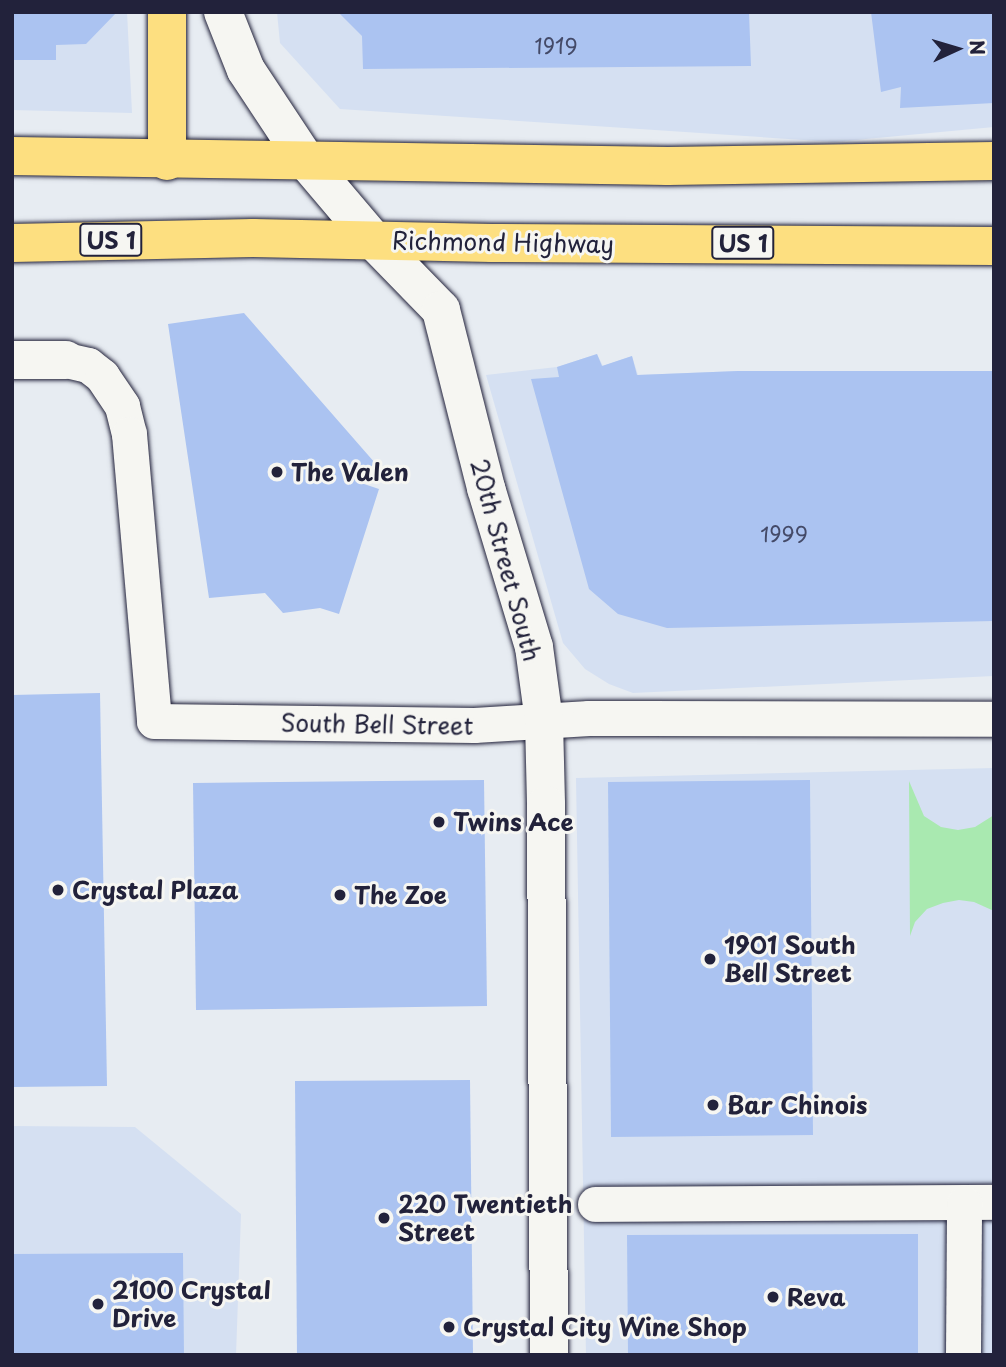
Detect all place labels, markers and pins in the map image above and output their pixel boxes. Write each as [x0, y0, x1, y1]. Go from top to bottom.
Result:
place label: The Valen [291, 458, 410, 486]
marker: The Valen [269, 464, 285, 480]
place label: Twins Ace [453, 808, 574, 836]
marker: Twins Ace [431, 814, 447, 830]
place label: Crystal Plaza [72, 876, 238, 904]
place label: The Zoe [354, 881, 448, 909]
marker: Crystal Plaza [50, 882, 66, 898]
marker: The Zoe [332, 887, 348, 903]
place label: 1901 South Bell Street [724, 931, 857, 987]
marker: 1901 South Bell Street [702, 951, 718, 967]
place label: Bar Chinois [727, 1091, 867, 1119]
marker: Bar Chinois [705, 1097, 721, 1113]
place label: 220 Twentieth Street [398, 1190, 575, 1246]
marker: 220 Twentieth Street [376, 1210, 392, 1226]
place label: 2100 Crystal Drive [112, 1276, 274, 1332]
place label: Reva [787, 1283, 846, 1311]
marker: Reva [765, 1289, 781, 1305]
marker: 2100 Crystal Drive [90, 1296, 106, 1312]
place label: Crystal City Wine Shop [463, 1313, 748, 1341]
marker: Crystal City Wine Shop [441, 1319, 457, 1335]

